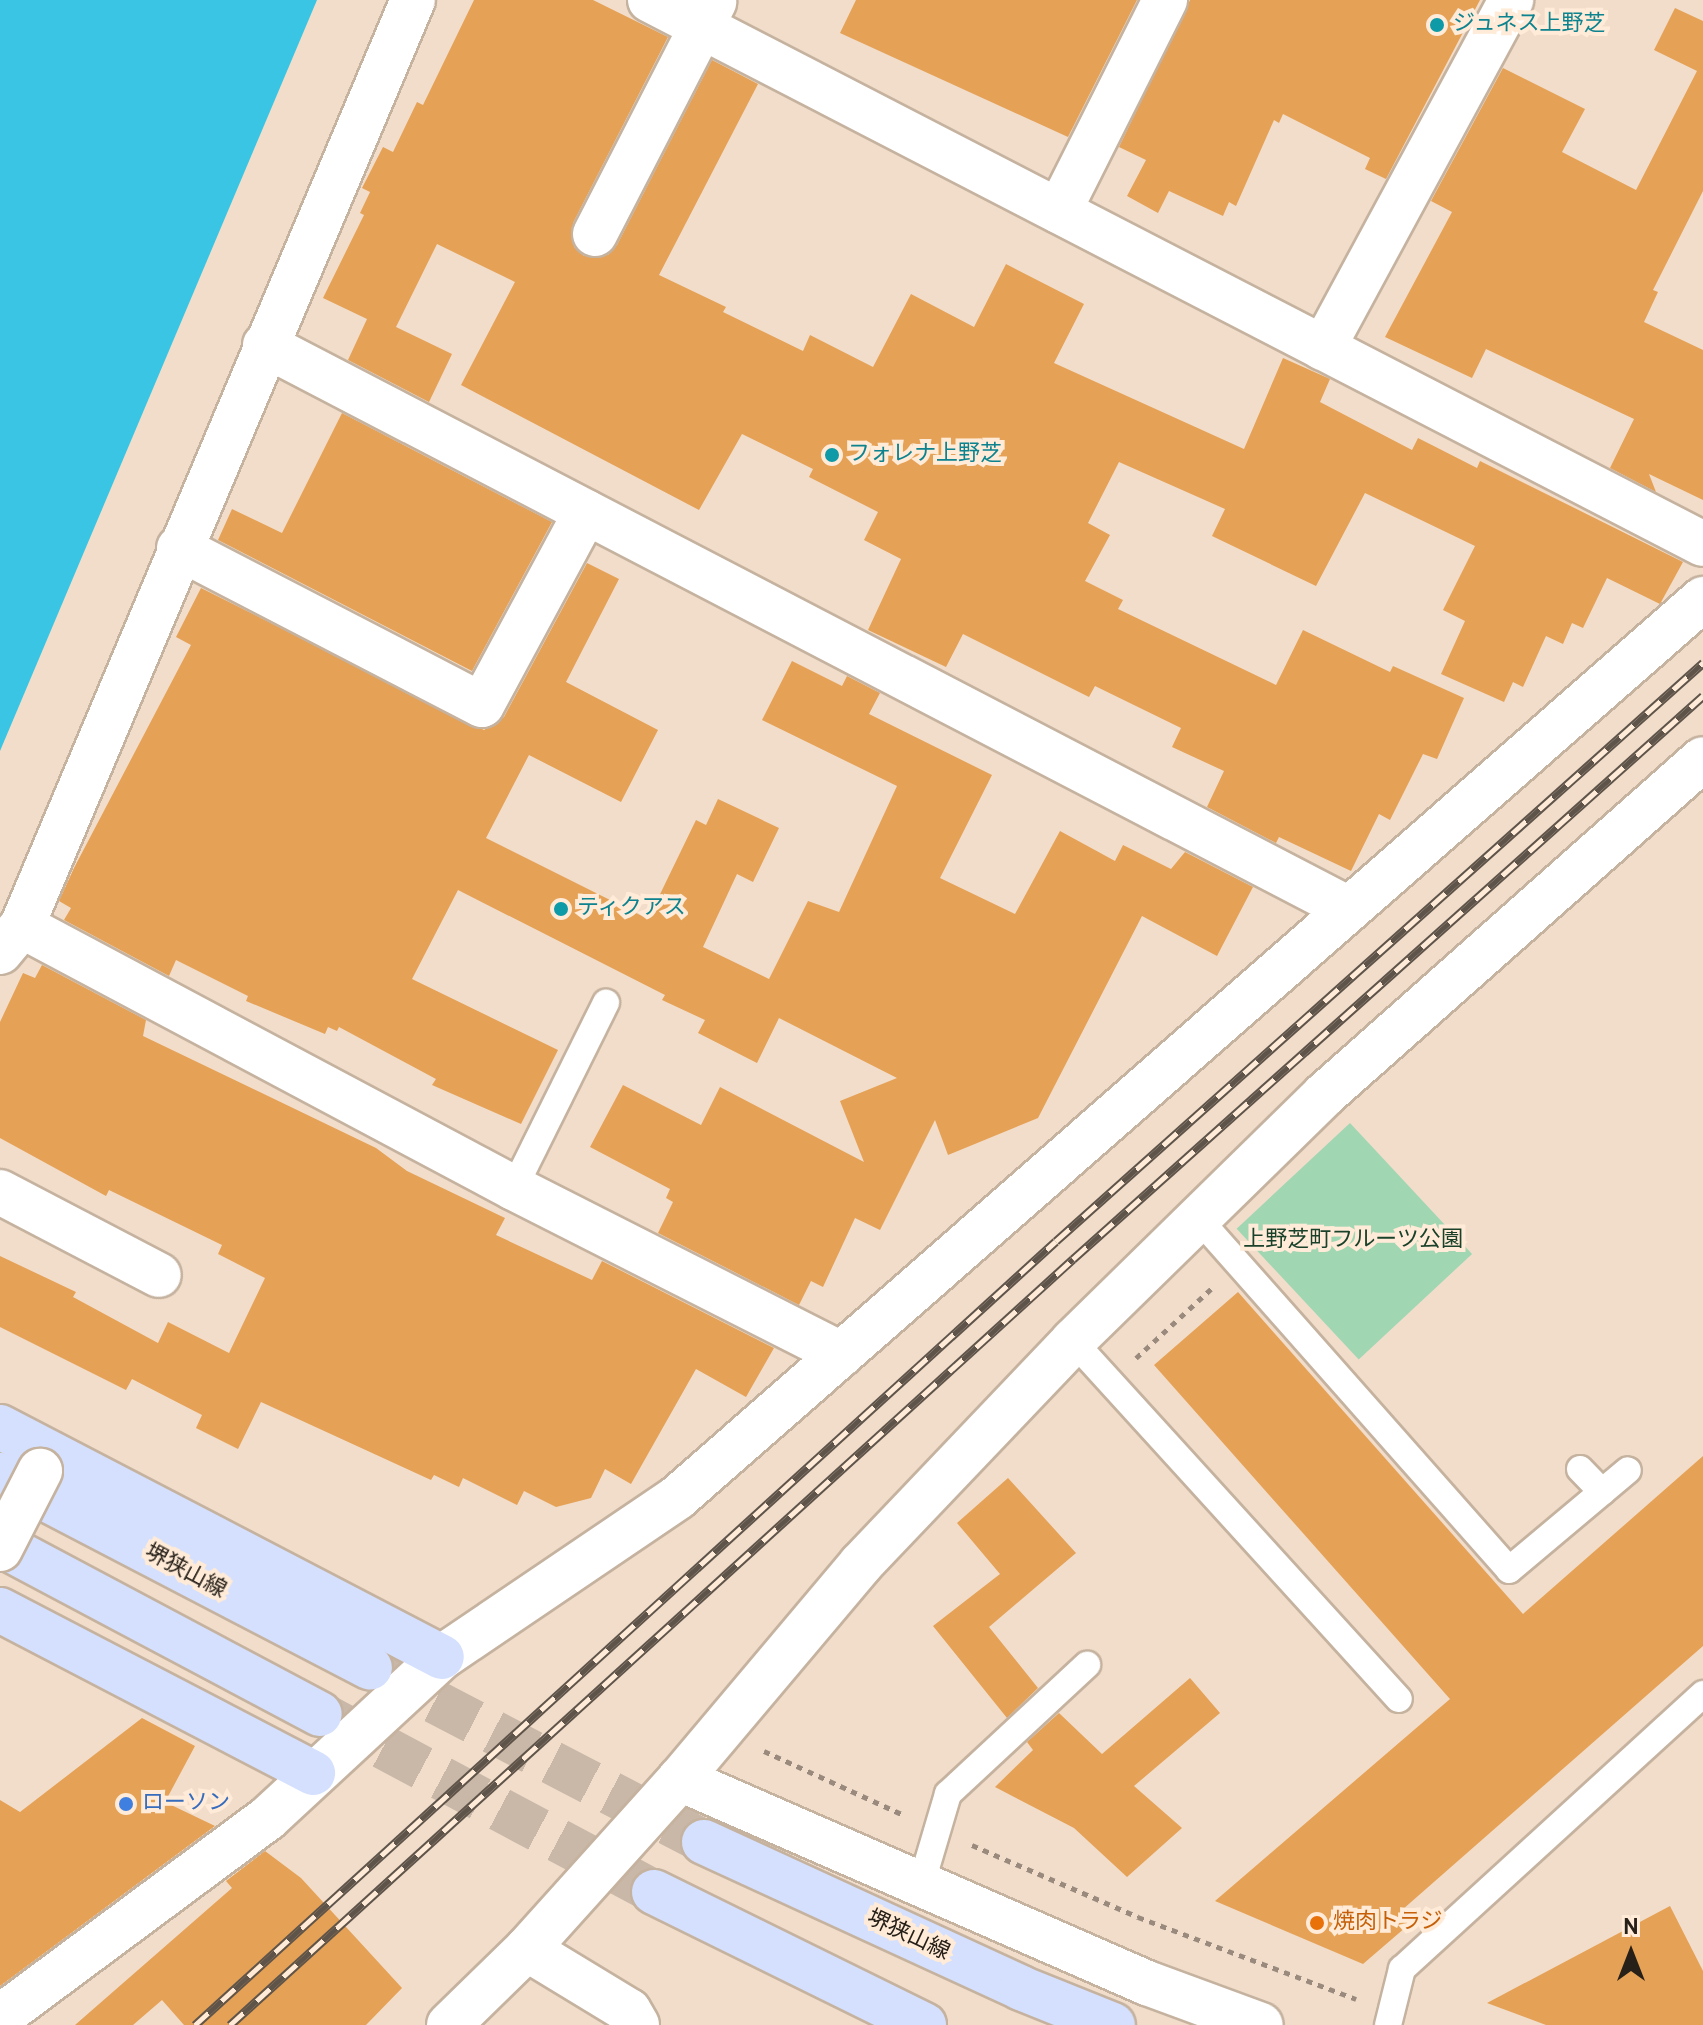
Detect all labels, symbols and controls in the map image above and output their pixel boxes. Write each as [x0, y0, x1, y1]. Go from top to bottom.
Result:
place label: ジュネス上野芝 [1453, 12, 1607, 38]
marker: ジュネス上野芝 [1428, 16, 1446, 34]
place label: フォレナ上野芝 [848, 442, 1002, 468]
marker: フォレナ上野芝 [823, 446, 841, 464]
place label: ティクアス [577, 896, 687, 922]
marker: ティクアス [552, 900, 570, 918]
park label: 上野芝町フルーツ公園 [1243, 1228, 1463, 1254]
street label: 堺狭山線 [140, 1540, 230, 1604]
place label: ローソン [142, 1791, 230, 1817]
marker: ローソン [117, 1795, 135, 1813]
street label: 堺狭山線 [863, 1905, 953, 1967]
place label: 焼肉トラジ [1333, 1910, 1443, 1936]
north arrow [1591, 1913, 1671, 1993]
marker: 焼肉トラジ [1308, 1914, 1326, 1932]
text: N [1623, 1915, 1639, 1942]

